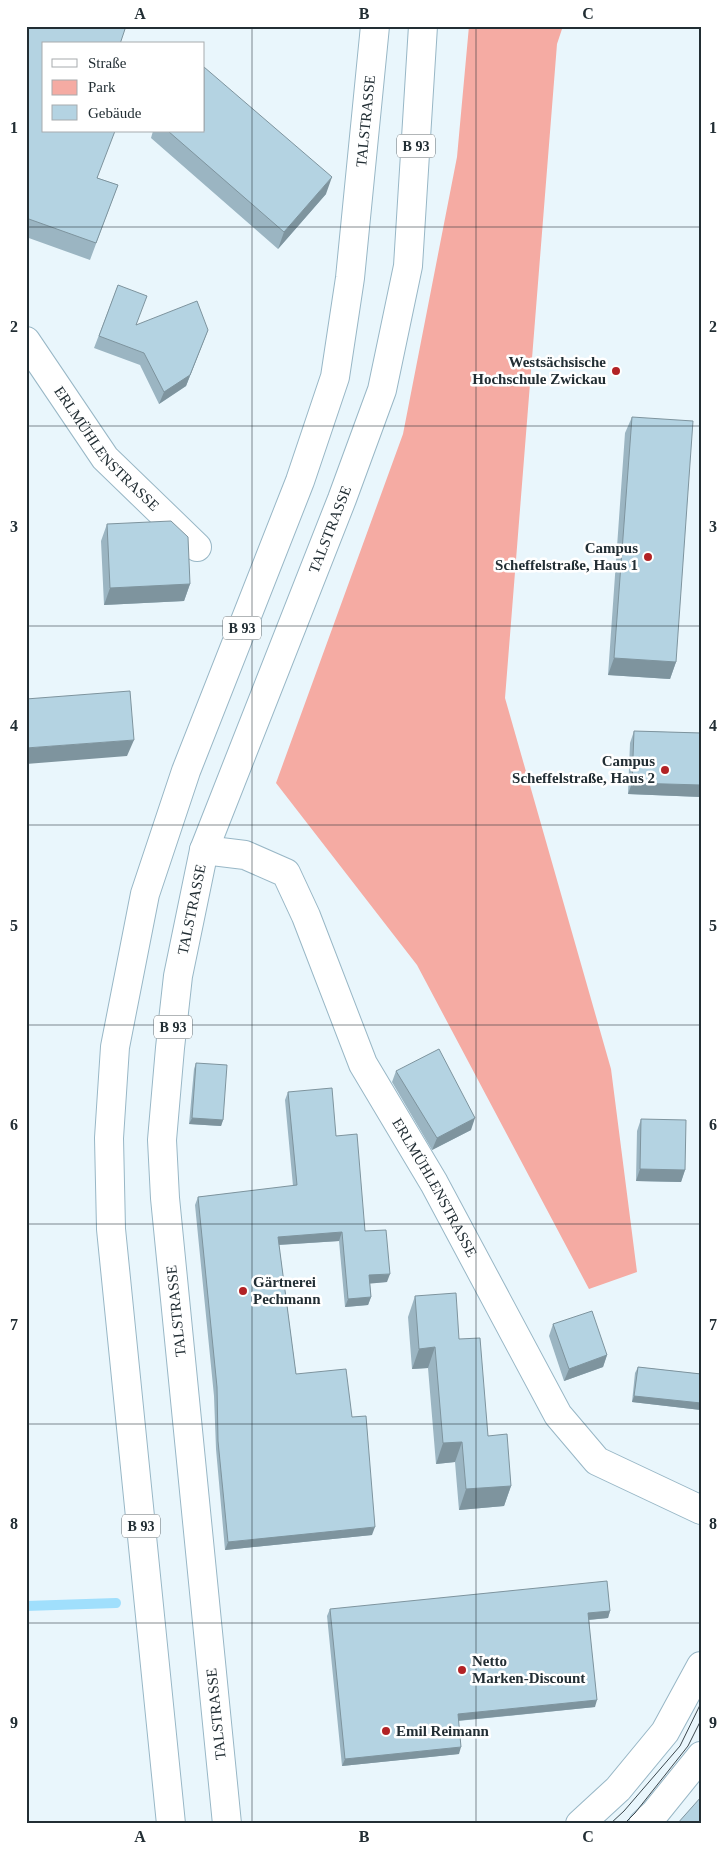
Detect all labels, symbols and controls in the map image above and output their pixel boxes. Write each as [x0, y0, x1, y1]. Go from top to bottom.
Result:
text: A [134, 5, 146, 22]
text: B [359, 5, 370, 22]
text: C [582, 5, 594, 22]
legend [42, 42, 205, 132]
text: Straße [88, 55, 127, 71]
street label: TALSTRASSE [353, 74, 378, 168]
text: Park [88, 79, 116, 95]
text: Gebäude [88, 105, 142, 121]
text: 1 [10, 119, 18, 136]
text: 1 [709, 119, 717, 136]
road number: B 93 [397, 134, 435, 158]
text: 2 [10, 318, 18, 335]
text: 2 [709, 318, 717, 335]
place label: Westsächsische Hochschule Zwickau [472, 354, 606, 387]
marker: Westsächsische Hochschule Zwickau [610, 365, 622, 377]
street label: ERLMÜHLENSTRASSE [51, 383, 162, 514]
street label: TALSTRASSE [306, 484, 354, 575]
text: 3 [10, 518, 18, 535]
text: 3 [709, 518, 717, 535]
place label: Campus Scheffelstraße, Haus 1 [495, 540, 638, 573]
marker: Campus Scheffelstraße, Haus 1 [642, 551, 654, 563]
road number: B 93 [223, 616, 261, 640]
text: 4 [10, 717, 18, 734]
text: 4 [709, 717, 717, 734]
place label: Campus Scheffelstraße, Haus 2 [512, 753, 655, 786]
marker: Campus Scheffelstraße, Haus 2 [659, 764, 671, 776]
street label: TALSTRASSE [175, 863, 209, 956]
text: 5 [10, 917, 18, 934]
text: 5 [709, 917, 717, 934]
road number: B 93 [154, 1016, 192, 1038]
street label: ERLMÜHLENSTRASSE [389, 1115, 480, 1260]
text: 6 [10, 1116, 18, 1133]
text: 6 [709, 1116, 717, 1133]
street label: TALSTRASSE [163, 1264, 189, 1358]
place label: Gärtnerei Pechmann [253, 1274, 321, 1307]
marker: Gärtnerei Pechmann [237, 1285, 249, 1297]
text: 7 [10, 1316, 18, 1333]
text: 7 [709, 1316, 717, 1333]
road number: B 93 [122, 1514, 160, 1538]
text: 8 [10, 1515, 18, 1532]
text: 8 [709, 1515, 717, 1532]
place label: Netto Marken-Discount [472, 1653, 585, 1686]
marker: Netto Marken-Discount [456, 1664, 468, 1676]
street label: TALSTRASSE [203, 1667, 229, 1761]
text: 9 [10, 1714, 18, 1731]
text: 9 [709, 1714, 717, 1731]
place label: Emil Reimann [396, 1723, 490, 1739]
marker: Emil Reimann [380, 1725, 392, 1737]
text: A [134, 1828, 146, 1845]
text: B [359, 1828, 370, 1845]
text: C [582, 1828, 594, 1845]

